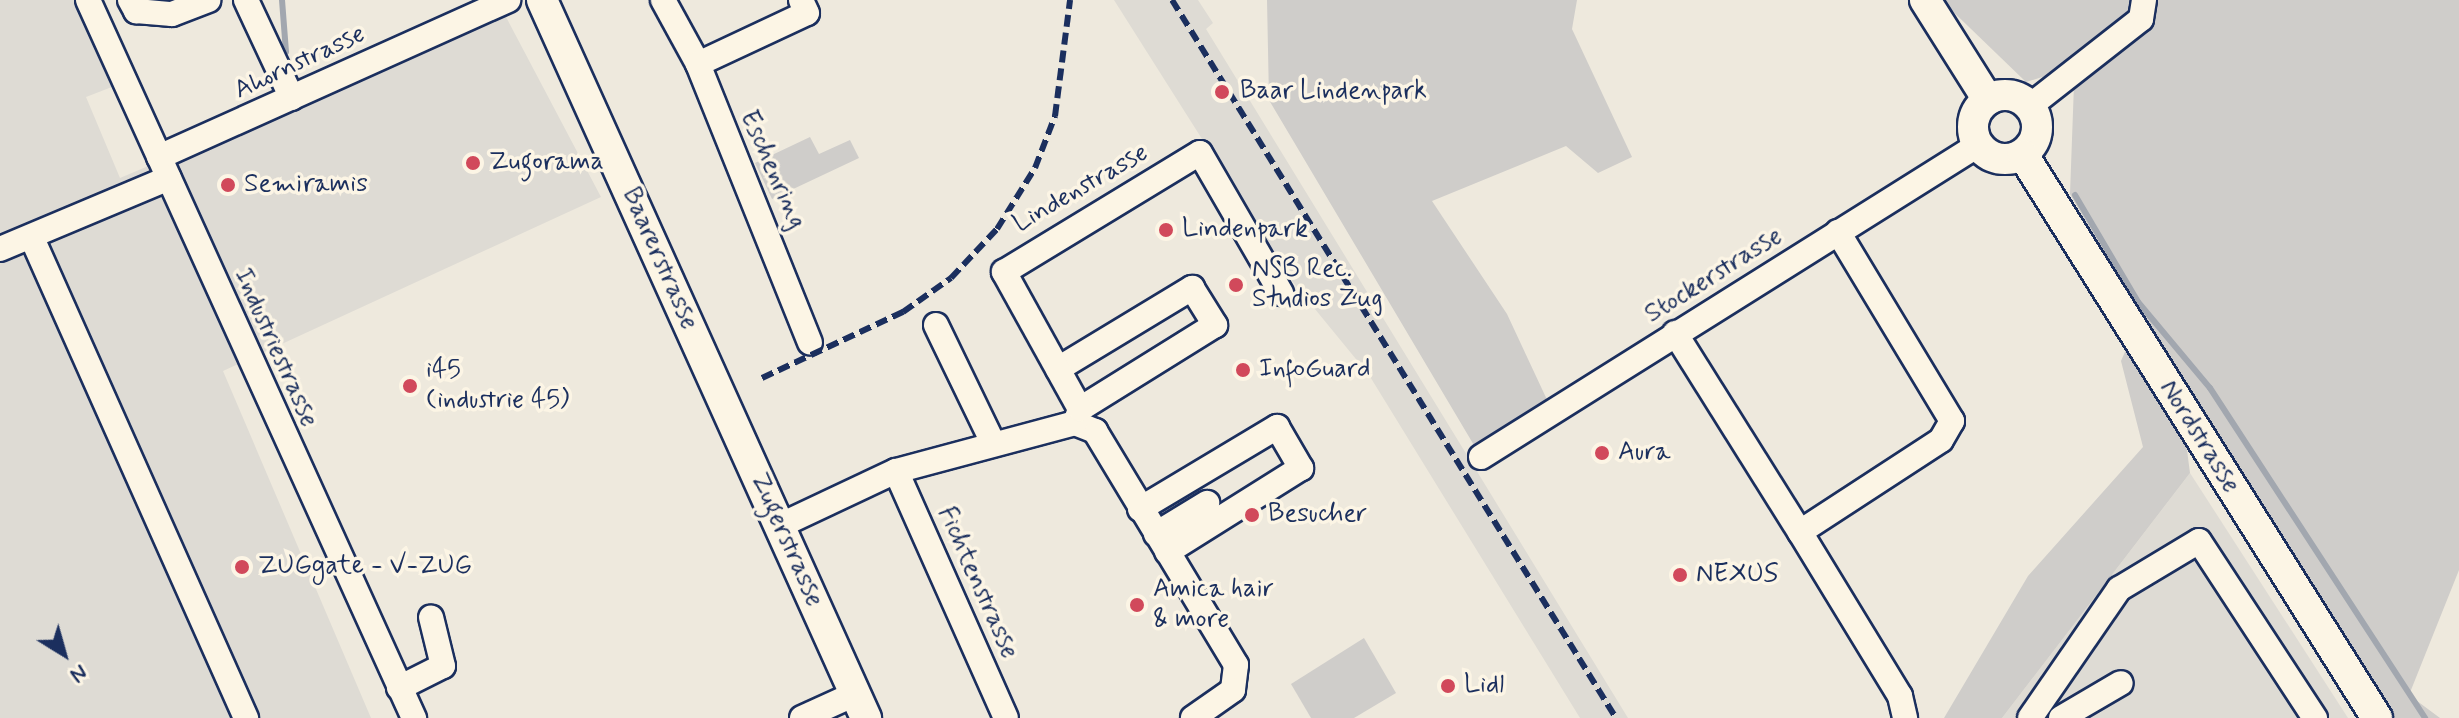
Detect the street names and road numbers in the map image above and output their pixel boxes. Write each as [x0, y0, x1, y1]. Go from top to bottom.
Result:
street label: Ahornstrasse [230, 19, 370, 107]
street label: Eschenring [732, 106, 812, 234]
street label: Lindenstrasse [1008, 138, 1154, 240]
street label: Baarerstrasse [614, 183, 704, 335]
street label: Stockerstrasse [1639, 221, 1789, 331]
street label: Industriestrasse [226, 264, 324, 432]
street label: Nordstrasse [2152, 375, 2246, 499]
street label: Zugerstrasse [743, 468, 829, 612]
street label: Fichtenstrasse [930, 502, 1024, 664]

